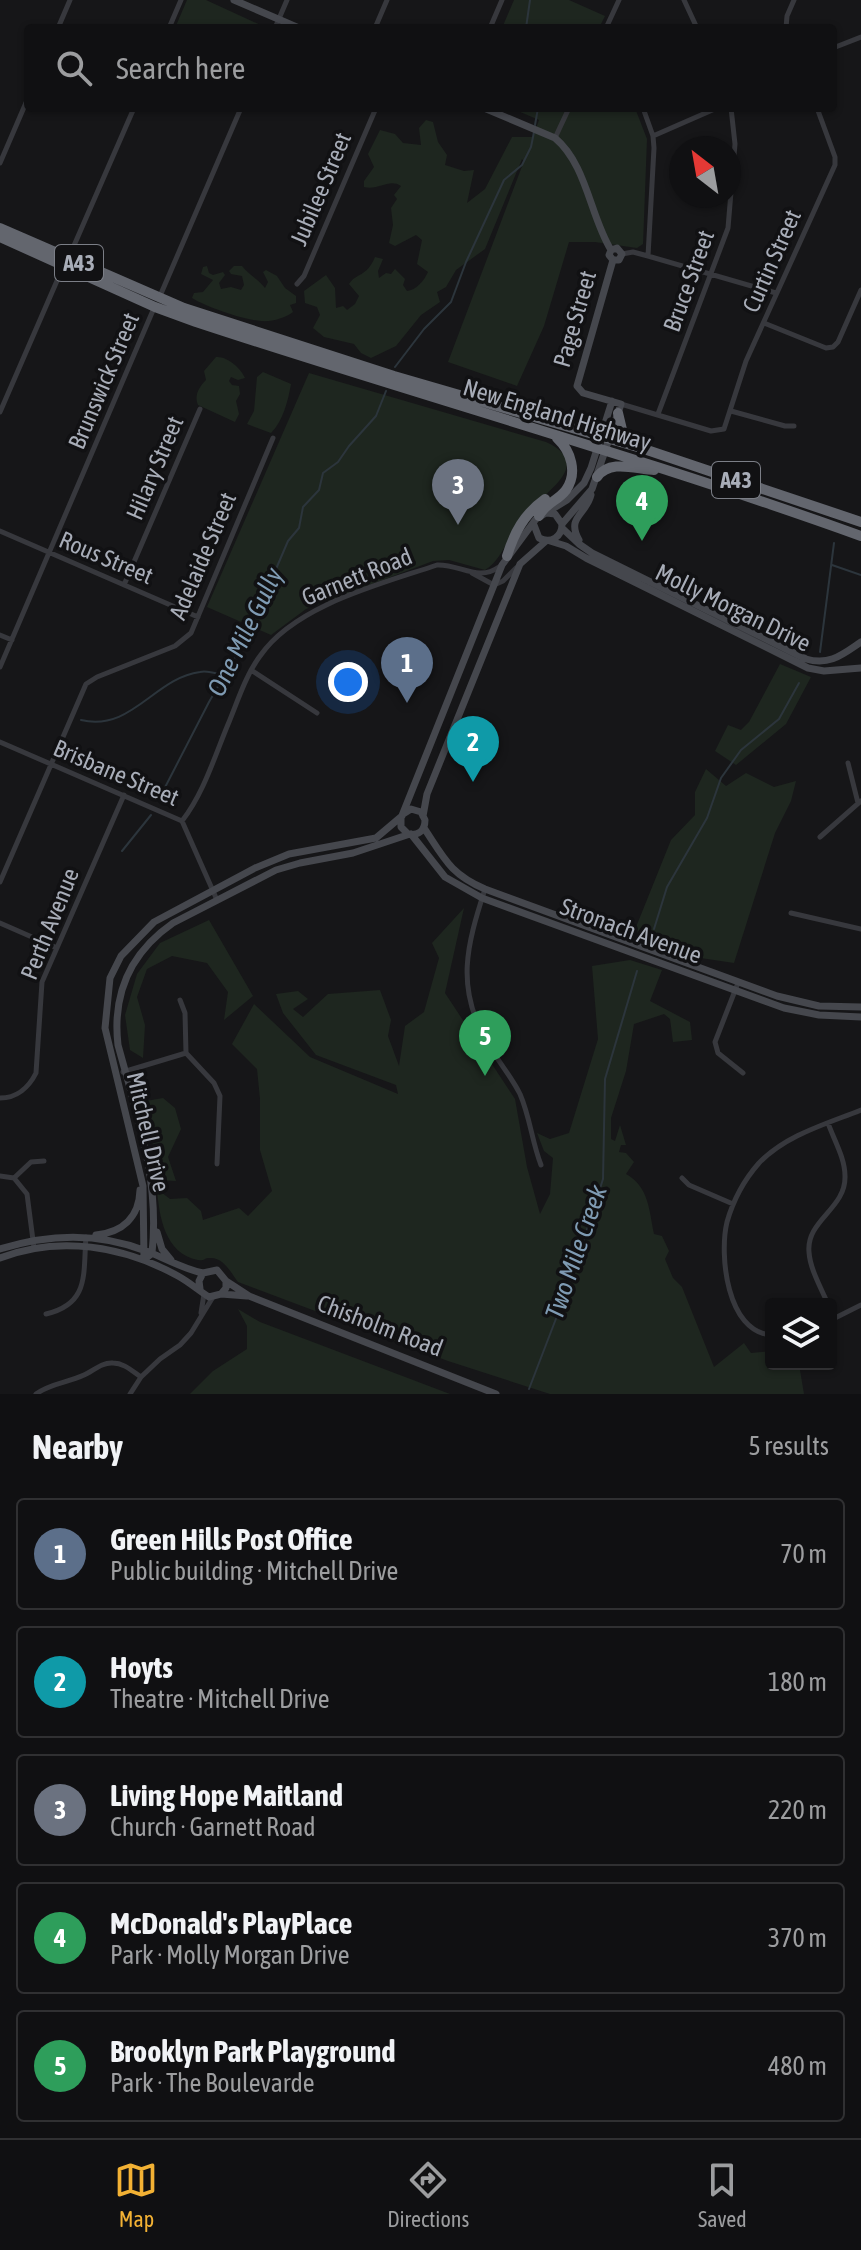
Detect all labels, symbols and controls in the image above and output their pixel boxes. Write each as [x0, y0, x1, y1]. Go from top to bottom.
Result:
search box [24, 24, 837, 112]
icon: search [52, 46, 96, 90]
text: Search here [116, 51, 245, 85]
street label: Jubilee Street [285, 128, 356, 249]
north arrow [669, 136, 741, 208]
street label: Curtin Street [737, 205, 806, 316]
street label: Bruce Street [658, 226, 719, 335]
road number: A43 [55, 245, 103, 281]
street label: Page Street [548, 267, 601, 370]
street label: Brunswick Street [63, 309, 144, 453]
street label: New England Highway [460, 373, 654, 456]
street label: Hilary Street [121, 412, 188, 524]
pin: 3 [432, 459, 484, 525]
road number: A43 [712, 462, 760, 498]
pin: 4 [616, 475, 668, 541]
street label: Adelaide Street [164, 488, 241, 623]
street label: Rous Street [55, 526, 157, 589]
street label: Garnett Road [298, 542, 416, 611]
street label: Molly Morgan Drive [651, 558, 815, 657]
water label: One Mile Gully [201, 563, 289, 701]
pin: 1 [381, 637, 433, 703]
your location [328, 662, 368, 702]
pin: 2 [447, 716, 499, 782]
street label: Brisbane Street [49, 734, 183, 811]
street label: Perth Avenue [15, 864, 84, 983]
street label: Stronach Avenue [557, 892, 706, 969]
pin: 5 [459, 1010, 511, 1076]
street label: Mitchell Drive [122, 1069, 175, 1194]
water label: Two Mile Creek [539, 1180, 613, 1323]
street label: Chisholm Road [314, 1289, 447, 1362]
map controls [765, 1298, 837, 1370]
button: layers [765, 1298, 837, 1370]
text: Nearby [32, 1427, 123, 1466]
text: 5 results [748, 1431, 829, 1461]
text: Green Hills Post Office [110, 1522, 353, 1556]
text: 1 [54, 1539, 66, 1569]
text: 70 m [780, 1539, 827, 1569]
text: Public building · Mitchell Drive [110, 1556, 398, 1586]
text: Hoyts [110, 1650, 173, 1684]
text: 2 [54, 1667, 66, 1697]
text: 180 m [768, 1667, 827, 1697]
text: Theatre · Mitchell Drive [110, 1684, 330, 1714]
text: Living Hope Maitland [110, 1778, 343, 1812]
text: 3 [54, 1795, 66, 1825]
text: 220 m [768, 1795, 827, 1825]
text: Church · Garnett Road [110, 1812, 316, 1842]
text: McDonald's PlayPlace [110, 1906, 352, 1940]
text: 4 [54, 1923, 66, 1953]
text: 370 m [768, 1923, 827, 1953]
text: Park · Molly Morgan Drive [110, 1940, 349, 1970]
text: Brooklyn Park Playground [110, 2034, 395, 2068]
text: 5 [54, 2051, 66, 2081]
text: 480 m [768, 2051, 827, 2081]
text: Park · The Boulevarde [110, 2068, 315, 2098]
tab: Map [114, 2158, 158, 2232]
tab: Directions [387, 2158, 469, 2232]
tab: Saved [698, 2158, 747, 2232]

